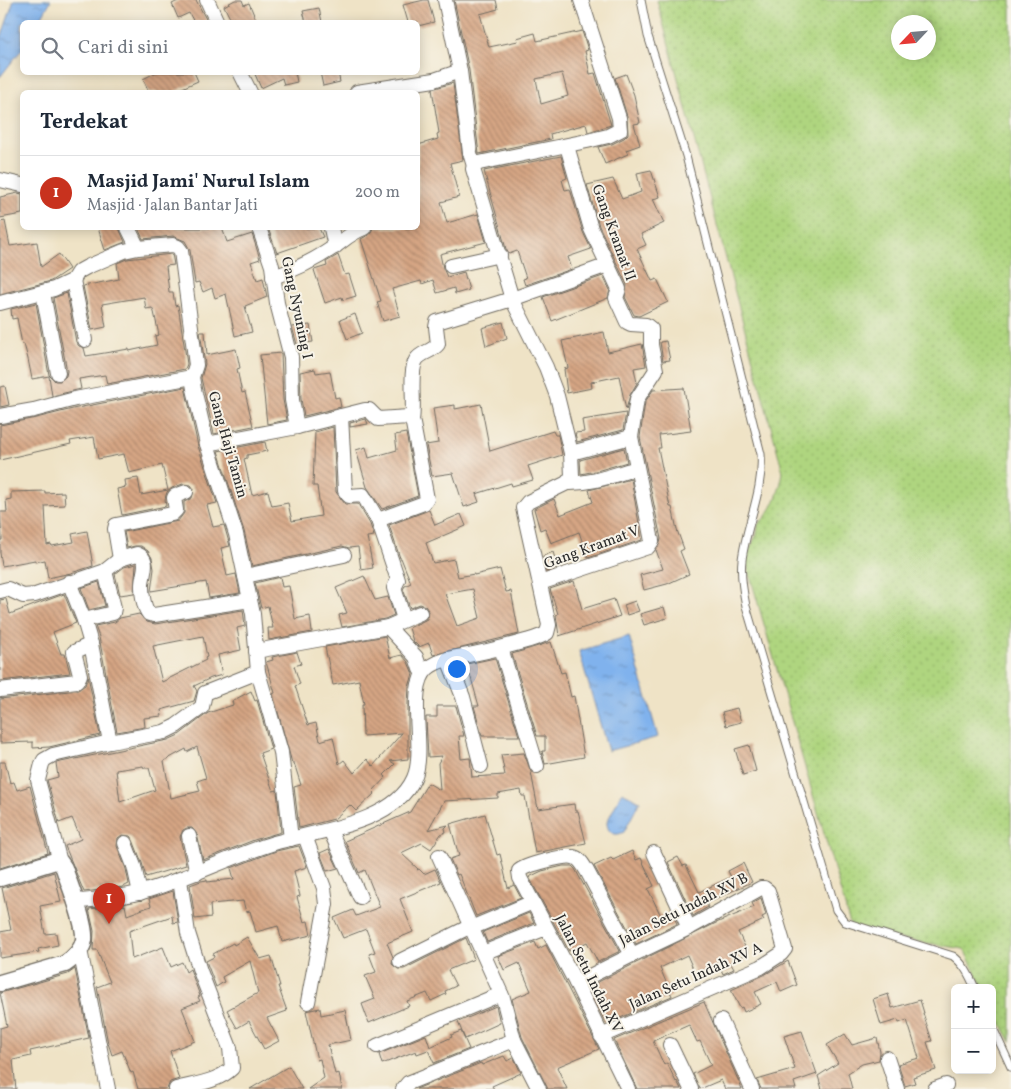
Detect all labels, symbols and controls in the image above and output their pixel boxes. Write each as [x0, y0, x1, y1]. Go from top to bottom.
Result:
north arrow [891, 15, 936, 60]
search box [20, 20, 420, 75]
icon: search [38, 34, 66, 62]
text: Cari di sini [78, 35, 169, 61]
text: Terdekat [40, 108, 128, 137]
text: Masjid Jami' Nurul Islam [87, 169, 310, 195]
text: 1 [53, 182, 59, 204]
text: 200 m [355, 182, 400, 204]
street label: Gang Kramat II [586, 182, 640, 284]
text: Masjid · Jalan Bantar Jati [87, 195, 258, 217]
street label: Gang Nyuning I [275, 255, 317, 361]
street label: Gang Haji Tamin [202, 389, 252, 501]
street label: Gang Kramat V [541, 521, 643, 575]
your location [444, 656, 470, 682]
street label: Jalan Setu Indah XV B [616, 868, 752, 952]
pin: 1 [93, 883, 125, 924]
street label: Jalan Setu Indah XV [549, 911, 627, 1037]
street label: Jalan Setu Indah XV A [626, 938, 766, 1016]
map controls [951, 984, 996, 1074]
button: + [951, 984, 996, 1029]
button: − [951, 1029, 996, 1074]

